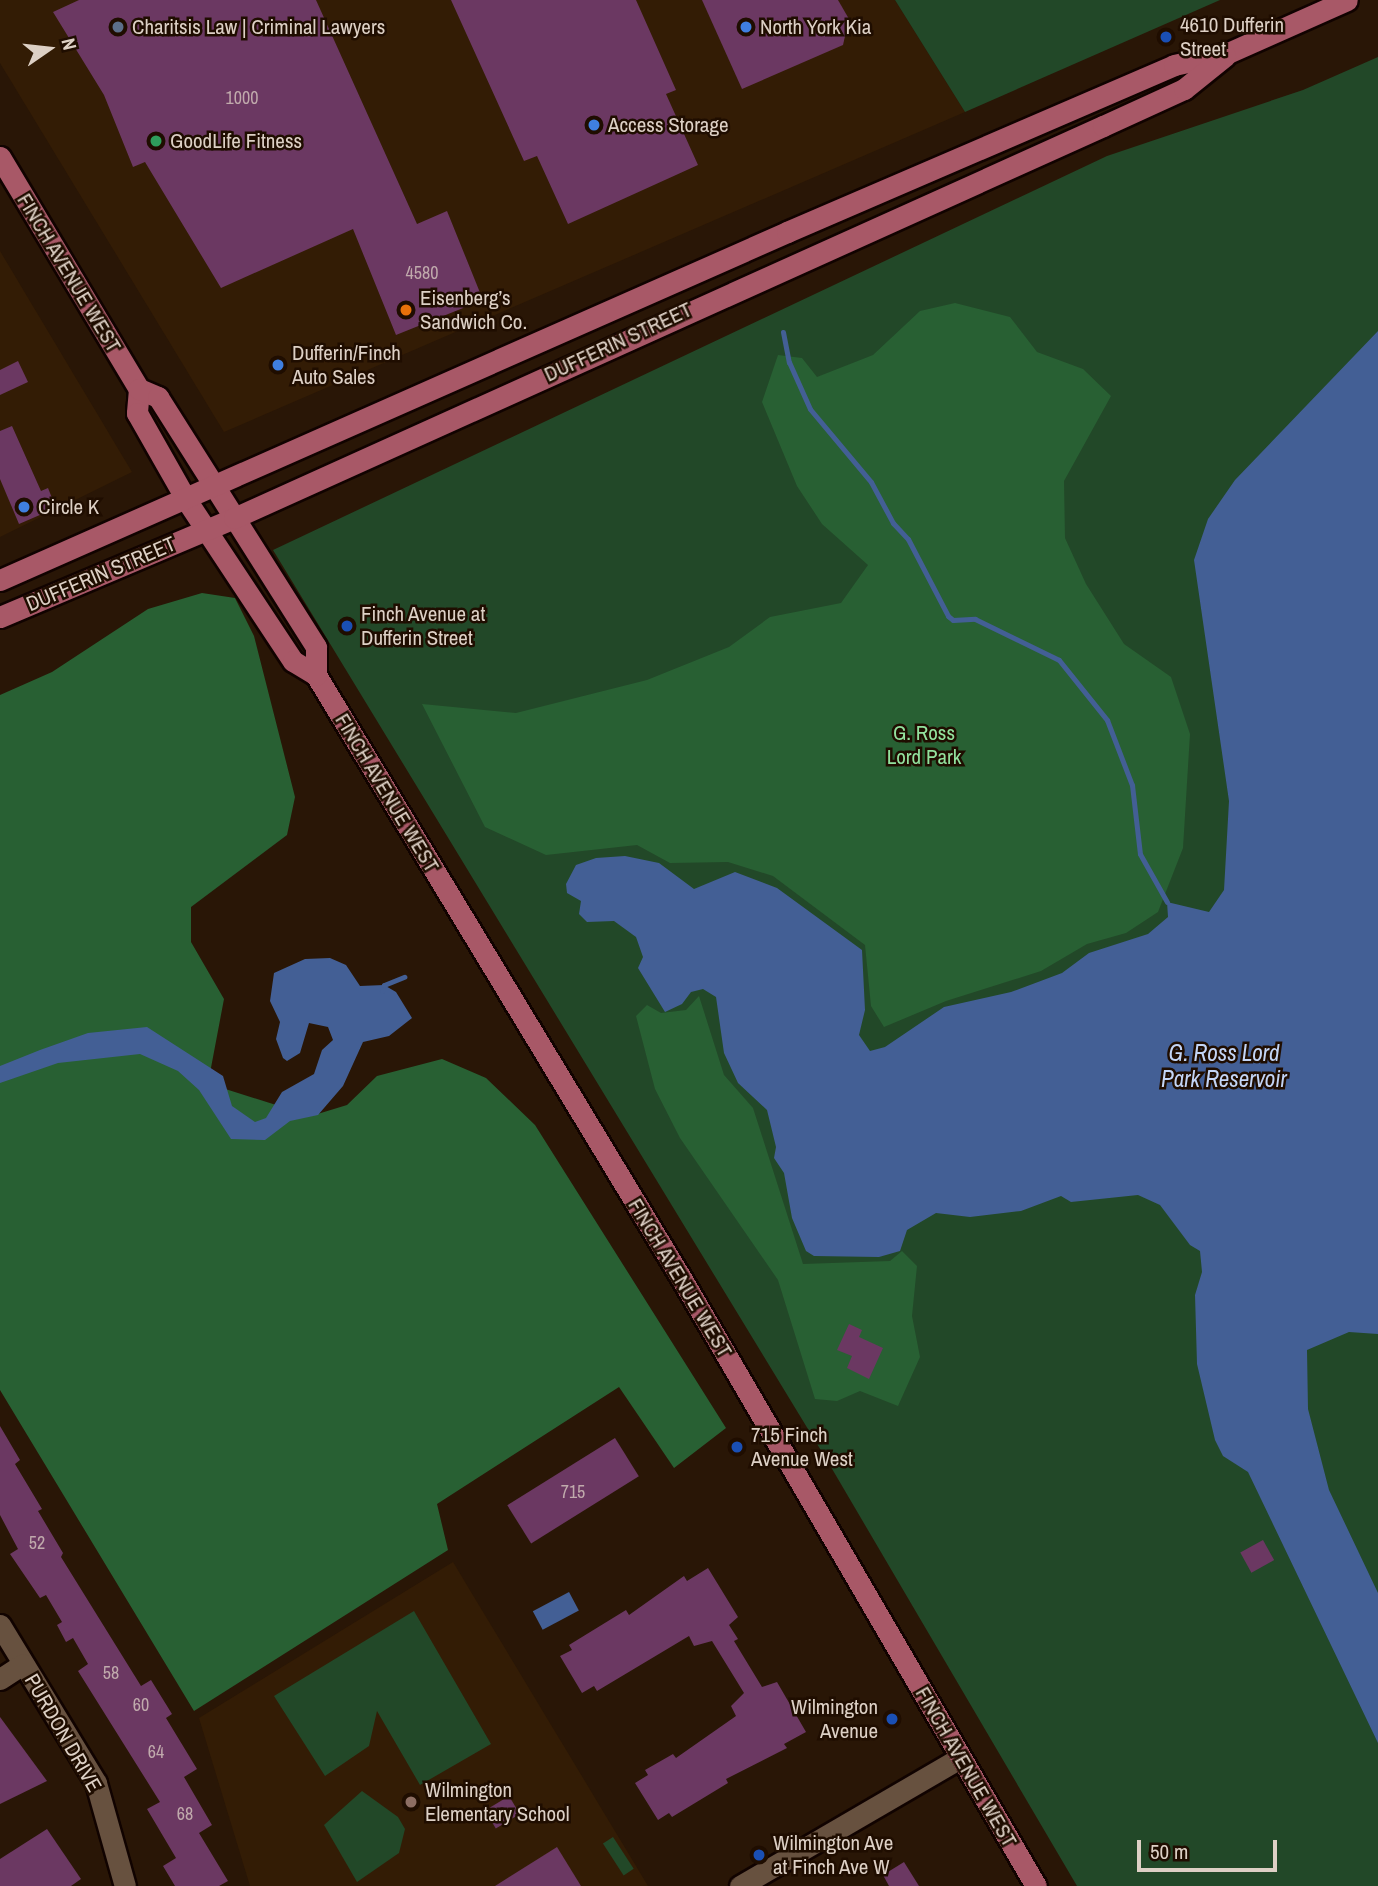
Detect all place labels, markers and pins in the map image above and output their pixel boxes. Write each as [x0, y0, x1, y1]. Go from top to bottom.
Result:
place label: 4610 Dufferin Street [1180, 12, 1284, 62]
place label: Charitsis Law | Criminal Lawyers [132, 14, 385, 40]
place label: North York Kia [760, 14, 872, 40]
marker: Charitsis Law | Criminal Lawyers [110, 19, 126, 35]
marker: North York Kia [738, 19, 754, 35]
marker: 4610 Dufferin Street [1158, 29, 1174, 45]
place label: Access Storage [608, 112, 729, 138]
marker: Access Storage [586, 117, 602, 133]
place label: GoodLife Fitness [170, 128, 302, 154]
marker: GoodLife Fitness [148, 133, 164, 149]
place label: Eisenberg’s Sandwich Co. [420, 285, 527, 335]
marker: Eisenberg’s Sandwich Co. [398, 302, 414, 318]
place label: Dufferin/Finch Auto Sales [292, 340, 401, 390]
marker: Dufferin/Finch Auto Sales [270, 357, 286, 373]
place label: Circle K [38, 494, 99, 520]
marker: Circle K [16, 499, 32, 515]
place label: Finch Avenue at Dufferin Street [361, 601, 486, 651]
marker: Finch Avenue at Dufferin Street [339, 618, 355, 634]
place label: 715 Finch Avenue West [751, 1422, 853, 1472]
marker: 715 Finch Avenue West [729, 1439, 745, 1455]
place label: Wilmington Avenue [791, 1694, 878, 1744]
marker: Wilmington Avenue [884, 1711, 900, 1727]
place label: Wilmington Elementary School [425, 1777, 570, 1827]
marker: Wilmington Elementary School [403, 1794, 419, 1810]
place label: Wilmington Ave at Finch Ave W [773, 1830, 894, 1880]
marker: Wilmington Ave at Finch Ave W [751, 1847, 767, 1863]

